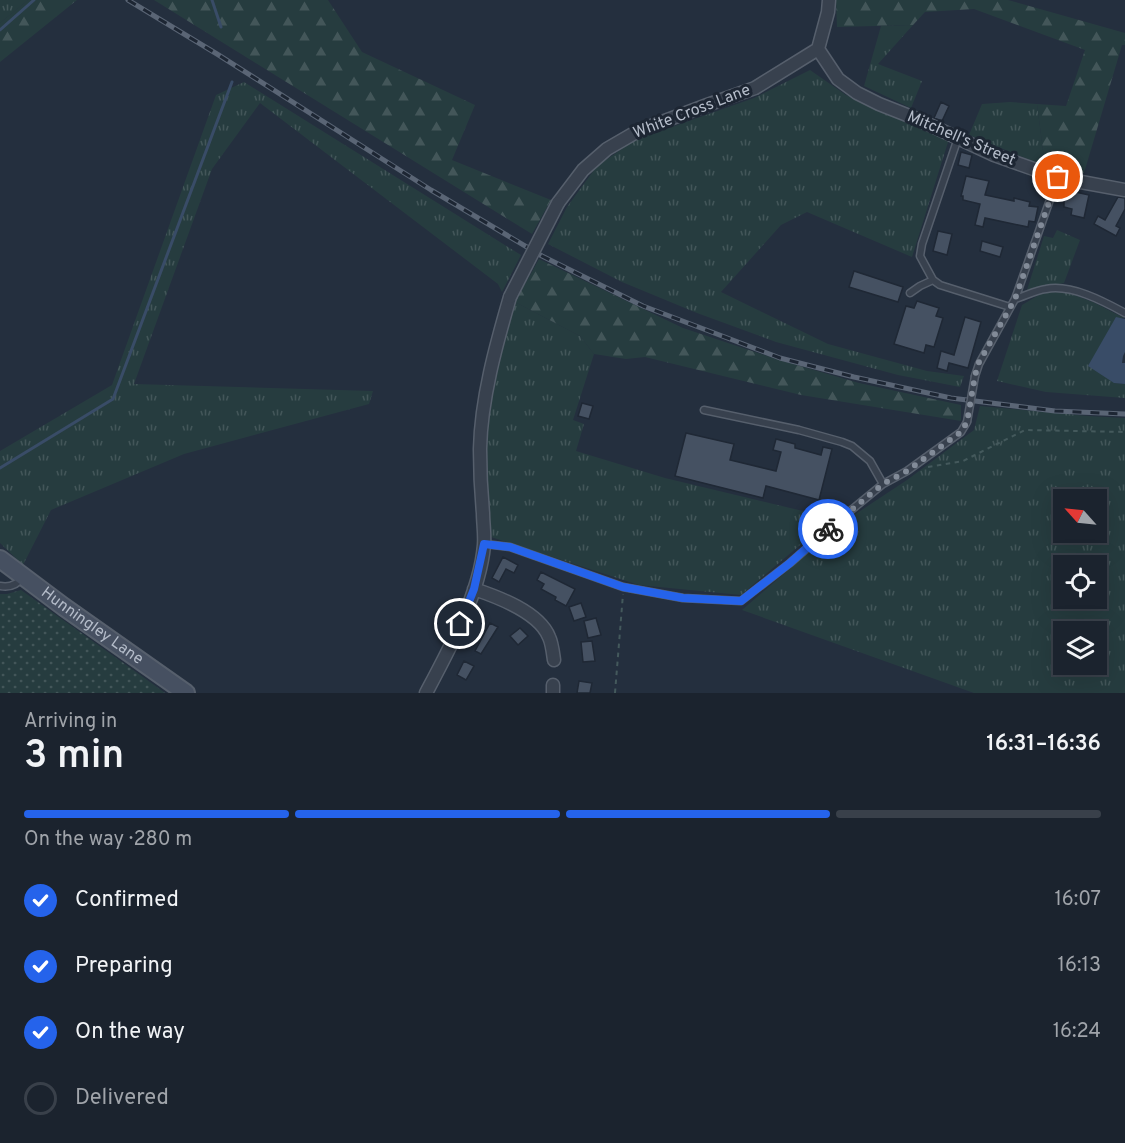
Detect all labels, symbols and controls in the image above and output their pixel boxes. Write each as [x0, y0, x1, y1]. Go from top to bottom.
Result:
street label: White Cross Lane [631, 80, 753, 144]
street label: Mitchell's Street [904, 107, 1018, 171]
pin [1032, 151, 1083, 202]
icon: bag [1041, 160, 1074, 193]
north arrow [1053, 489, 1107, 543]
map controls [1053, 489, 1107, 675]
courier [798, 499, 858, 559]
icon: bike [812, 513, 845, 546]
button: locate [1053, 555, 1107, 609]
street label: Hunningley Lane [37, 583, 147, 670]
pin [434, 598, 485, 649]
icon: home [443, 607, 476, 640]
button: layers [1053, 621, 1107, 675]
text: Arriving in [24, 709, 117, 735]
text: 16:31–16:36 [986, 731, 1101, 758]
text: 3 min [24, 733, 124, 782]
text: On the way · 280 m [24, 827, 192, 853]
icon: check [24, 884, 57, 917]
text: Confirmed [75, 887, 179, 914]
text: 16:07 [1054, 887, 1101, 913]
icon: check [24, 950, 57, 983]
text: Preparing [75, 953, 173, 980]
text: 16:13 [1058, 953, 1101, 979]
icon: check [24, 1016, 57, 1049]
text: On the way [75, 1019, 185, 1046]
text: 16:24 [1053, 1019, 1101, 1045]
text: Delivered [75, 1085, 169, 1112]

